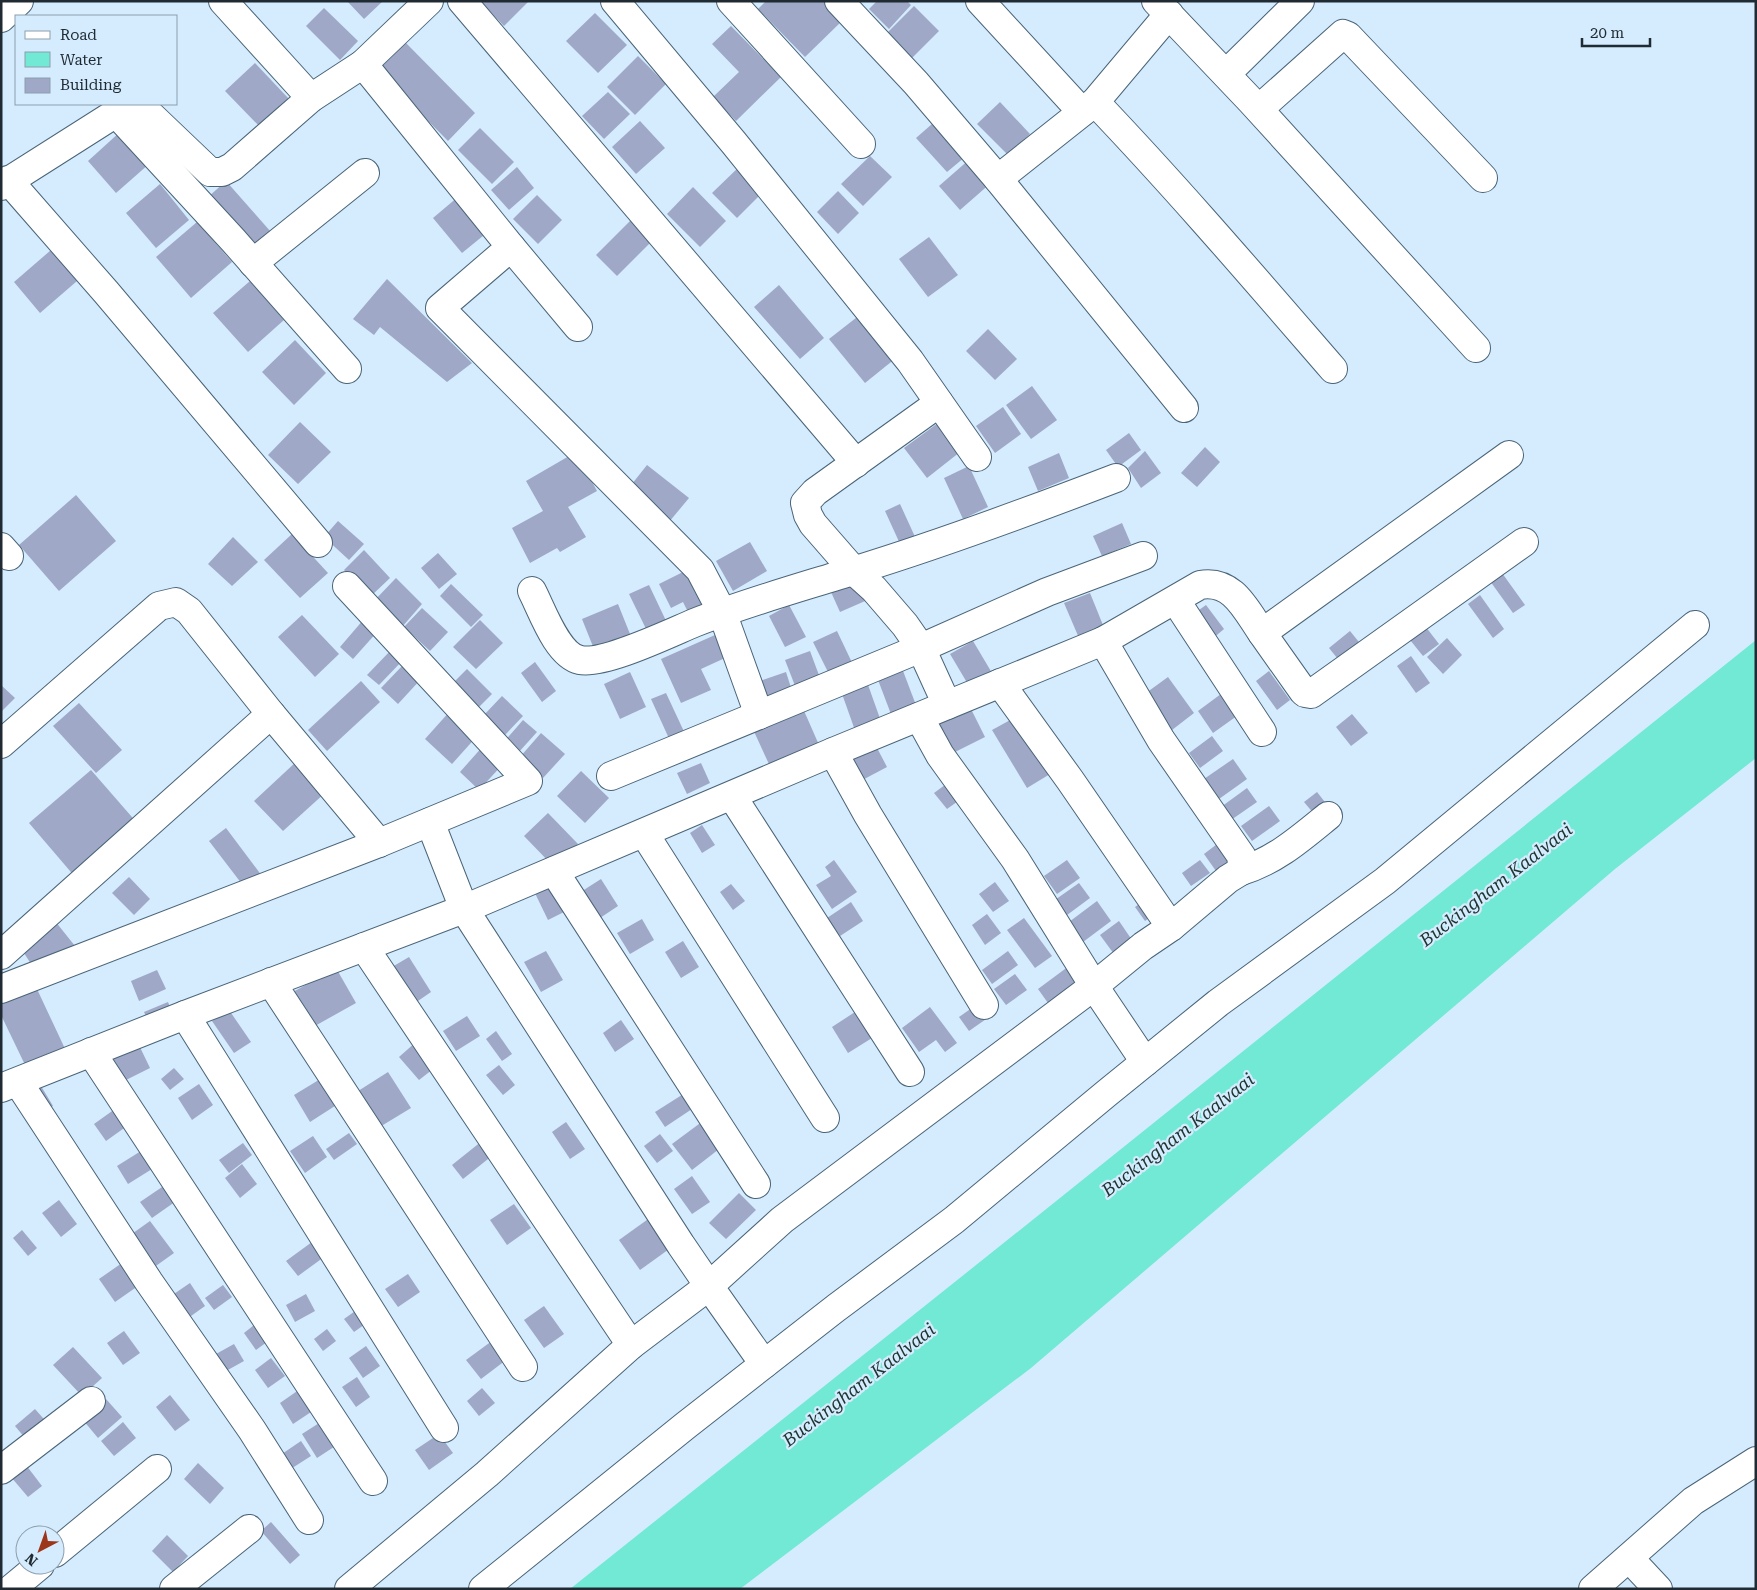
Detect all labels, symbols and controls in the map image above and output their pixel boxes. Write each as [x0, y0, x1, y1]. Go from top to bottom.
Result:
legend [15, 15, 178, 105]
scale bar [1582, 15, 1650, 47]
text: 20 m [1590, 24, 1625, 42]
text: Road [60, 26, 97, 44]
text: Water [60, 51, 102, 69]
text: Building [60, 76, 122, 94]
water label: Buckingham Kaalvaai [1415, 818, 1576, 951]
water label: Buckingham Kaalvaai [1097, 1068, 1258, 1201]
water label: Buckingham Kaalvaai [778, 1318, 939, 1451]
north arrow [15, 1525, 65, 1575]
text: N [22, 1550, 41, 1569]

